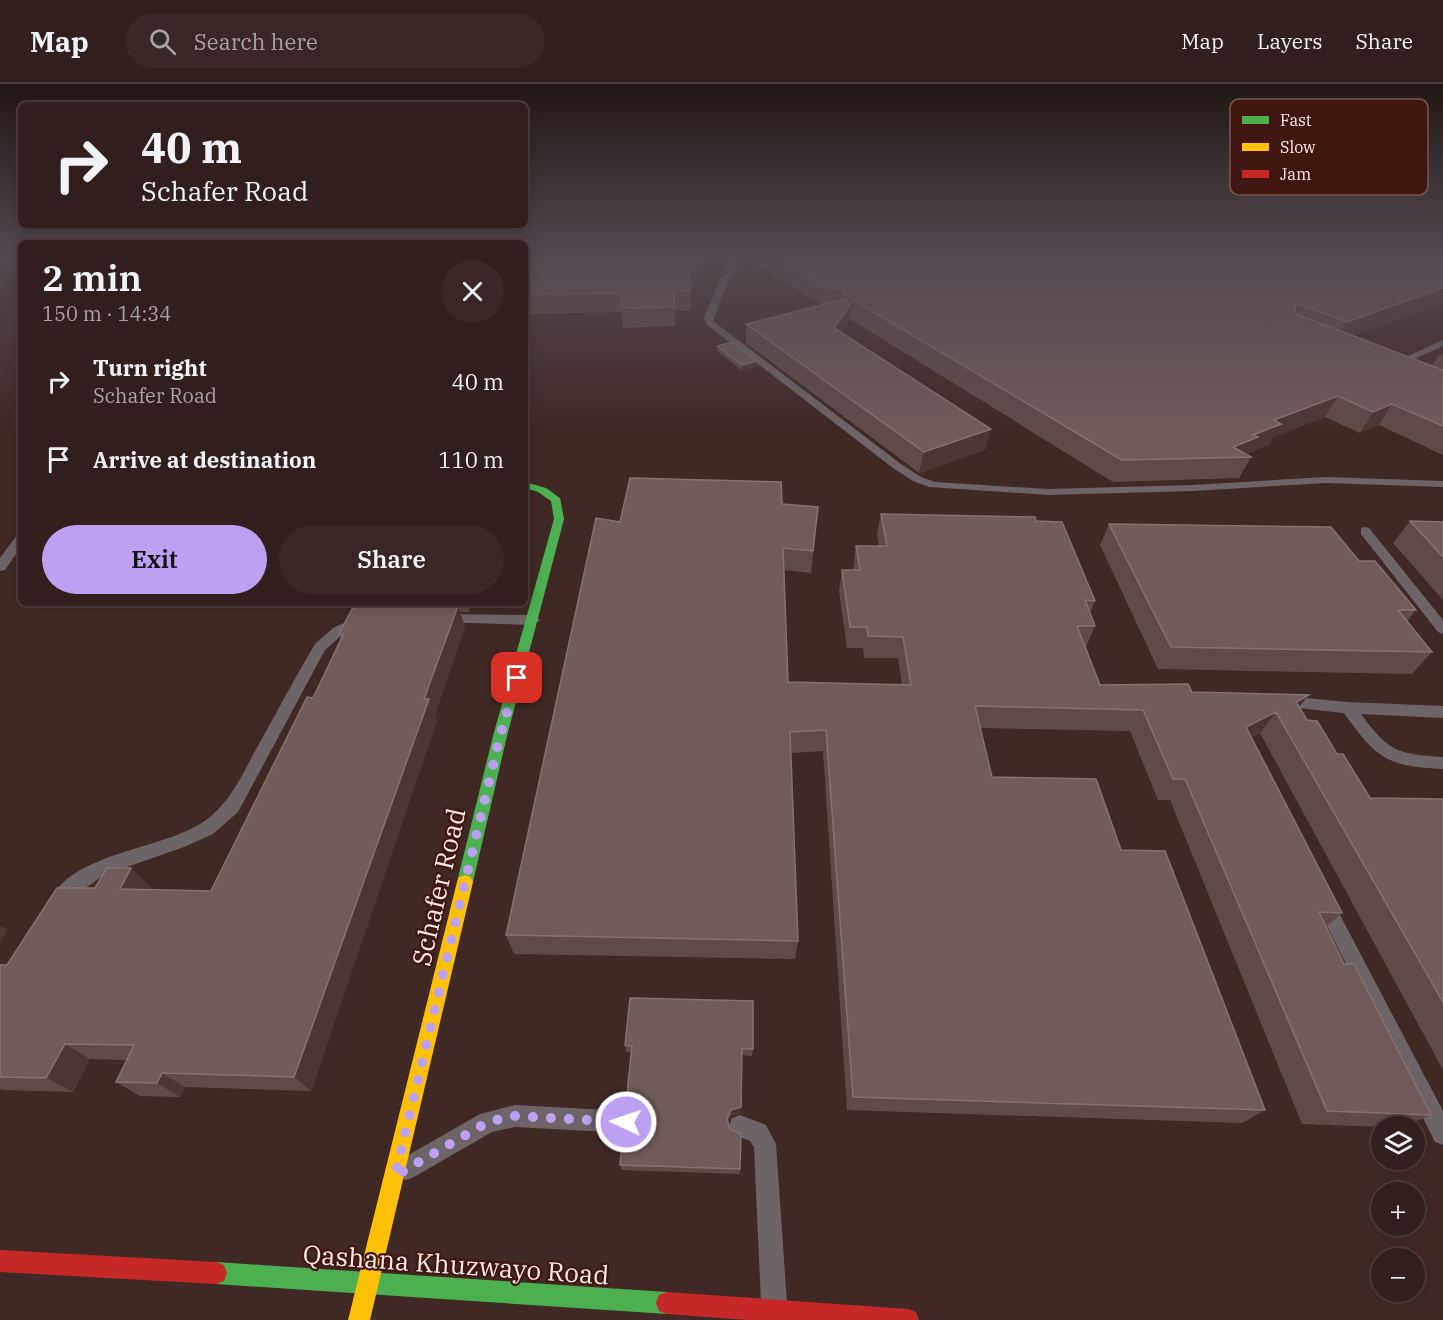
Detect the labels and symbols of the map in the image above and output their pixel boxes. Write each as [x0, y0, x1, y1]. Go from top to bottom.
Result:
legend [1230, 99, 1428, 195]
text: Fast [1280, 110, 1312, 130]
text: Slow [1280, 137, 1316, 157]
text: Jam [1280, 164, 1311, 184]
pin [491, 652, 542, 703]
street label: Schafer Road [403, 804, 473, 969]
position arrow [594, 1090, 658, 1154]
street label: Qashana Khuzwayo Road [302, 1236, 610, 1292]

